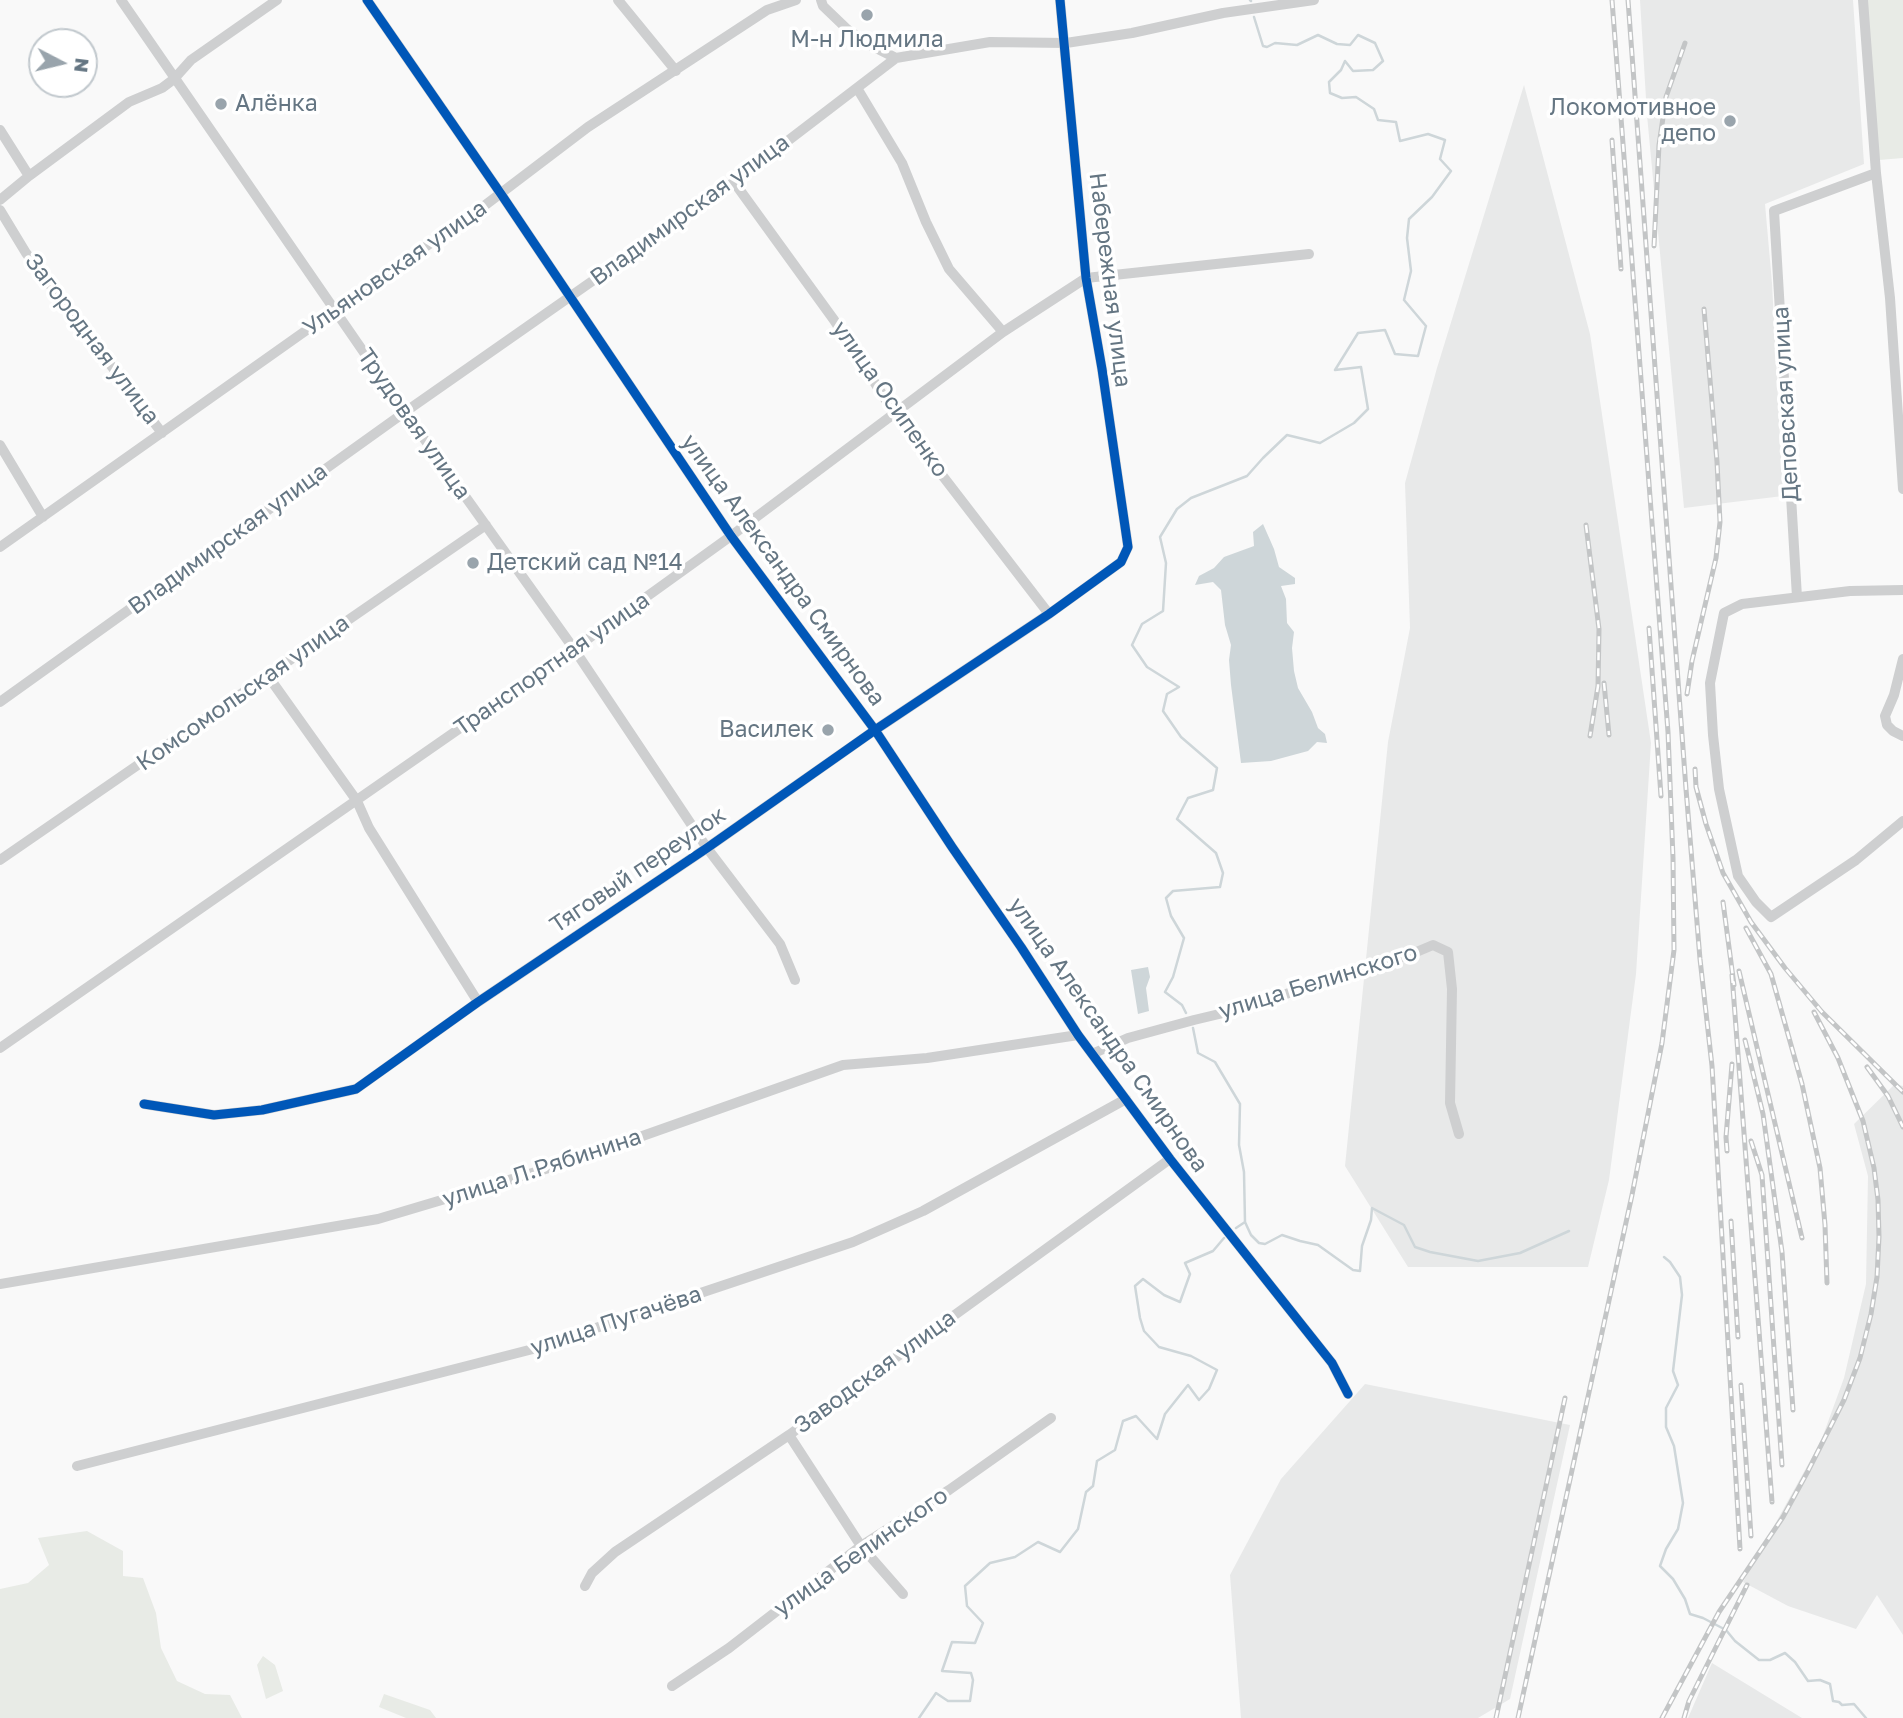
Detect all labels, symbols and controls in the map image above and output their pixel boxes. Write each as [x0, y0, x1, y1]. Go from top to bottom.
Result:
marker: М-н Людмила [859, 7, 875, 23]
place label: М-н Людмила [790, 26, 944, 54]
north arrow [28, 28, 98, 98]
text: N [70, 57, 95, 74]
place label: Алёнка [235, 90, 318, 118]
place label: Локомотивное депо [1550, 94, 1716, 148]
marker: Алёнка [213, 96, 229, 112]
marker: Локомотивное депо [1722, 113, 1738, 129]
street label: Владимирская улица [585, 129, 795, 291]
street label: Набережная улица [1083, 171, 1137, 389]
street label: Ульяновская улица [298, 194, 492, 342]
street label: Загородная улица [19, 248, 165, 430]
street label: Деповская улица [1767, 306, 1805, 502]
street label: улица Осипенко [826, 316, 954, 482]
street label: Трудовая улица [352, 343, 476, 505]
street label: улица Александра Смирнова [675, 429, 891, 711]
street label: Владимирская улица [123, 458, 333, 620]
place label: Детский сад №14 [487, 549, 683, 577]
marker: Детский сад №14 [465, 555, 481, 571]
street label: Транспортная улица [449, 586, 655, 742]
street label: Комсомольская улица [131, 609, 355, 777]
place label: Василек [719, 716, 814, 744]
marker: Василек [820, 722, 836, 738]
street label: Тяговый переулок [545, 801, 731, 939]
street label: улица Александра Смирнова [1002, 892, 1214, 1178]
street label: улица Белинского [1215, 939, 1421, 1025]
street label: улица Л.Рябинина [439, 1123, 645, 1213]
street label: улица Пугачёва [527, 1280, 705, 1362]
street label: Заводская улица [789, 1304, 961, 1440]
street label: улица Белинского [769, 1482, 953, 1622]

